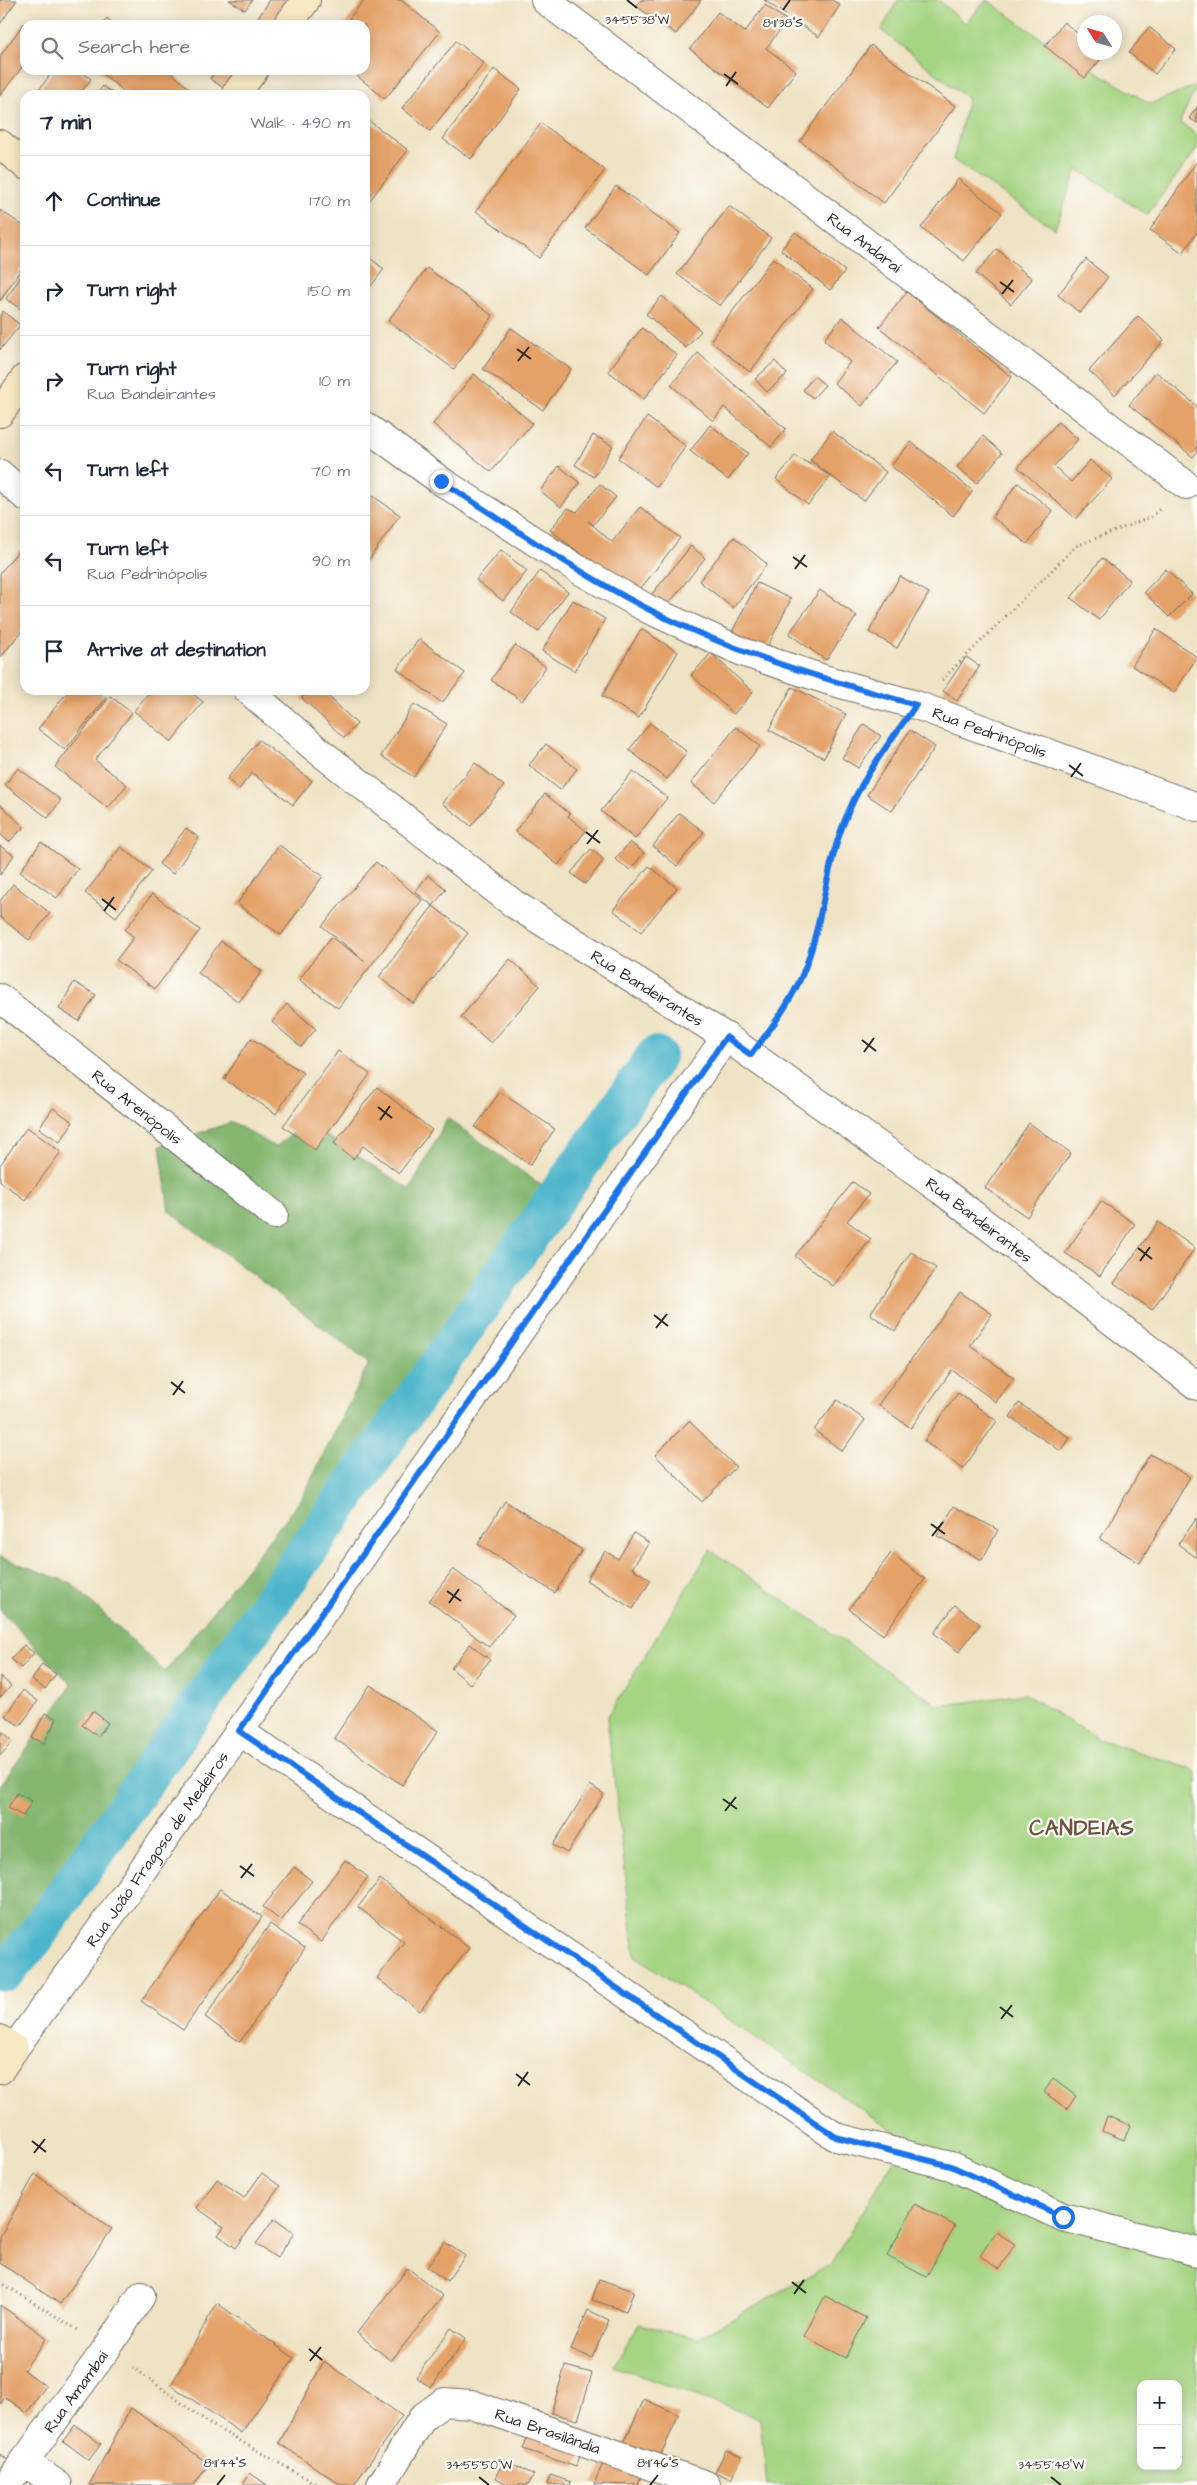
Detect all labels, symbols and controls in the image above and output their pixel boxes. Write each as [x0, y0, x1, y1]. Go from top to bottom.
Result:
text: 34°55'38"W [605, 12, 670, 29]
text: 8°11'38"S [763, 15, 803, 32]
north arrow [1077, 15, 1122, 60]
search box [20, 20, 370, 75]
icon: search [38, 34, 66, 62]
text: Search here [78, 34, 190, 61]
text: 7 min [40, 108, 91, 137]
text: Walk · 490 m [250, 112, 350, 134]
icon: ahead [40, 187, 68, 215]
text: Continue [87, 187, 161, 214]
text: 170 m [309, 190, 350, 212]
street label: Rua Andaraí [822, 207, 906, 278]
icon: right [40, 277, 68, 305]
text: Turn right [87, 277, 176, 304]
text: 150 m [308, 280, 350, 302]
text: Turn right [87, 356, 176, 383]
icon: right [40, 367, 68, 395]
text: 10 m [319, 370, 350, 392]
text: Rua Bandeirantes [87, 383, 216, 405]
icon: left [40, 457, 68, 485]
text: Turn left [87, 457, 168, 484]
text: 70 m [311, 460, 350, 482]
route end [430, 470, 453, 493]
text: Turn left [87, 536, 168, 563]
icon: left [40, 547, 68, 575]
text: 90 m [312, 550, 350, 572]
text: Rua Pedrinópolis [87, 563, 207, 585]
icon: arrive [40, 637, 68, 665]
text: Arrive at destination [87, 637, 266, 664]
street label: Rua Pedrinópolis [929, 702, 1050, 764]
street label: Rua Bandeirantes [586, 945, 707, 1032]
street label: Rua Arenópolis [87, 1065, 186, 1150]
street label: Rua Bandeirantes [921, 1173, 1037, 1268]
street label: Rua João Fragoso de Medeiros [81, 1747, 234, 1951]
district label: CANDEIAS [1029, 1814, 1135, 1843]
route start [1052, 2206, 1075, 2229]
street label: Rua Amambai [39, 2346, 114, 2438]
map controls [1137, 2380, 1182, 2470]
button: + [1137, 2380, 1182, 2425]
street label: Rua Brasilândia [492, 2403, 603, 2460]
button: − [1137, 2425, 1182, 2470]
text: 8°11'44"S [204, 2455, 246, 2472]
text: 8°11'46"S [637, 2455, 679, 2472]
text: 34°55'50"W [446, 2457, 513, 2474]
text: 34°55'48"W [1018, 2457, 1085, 2474]

